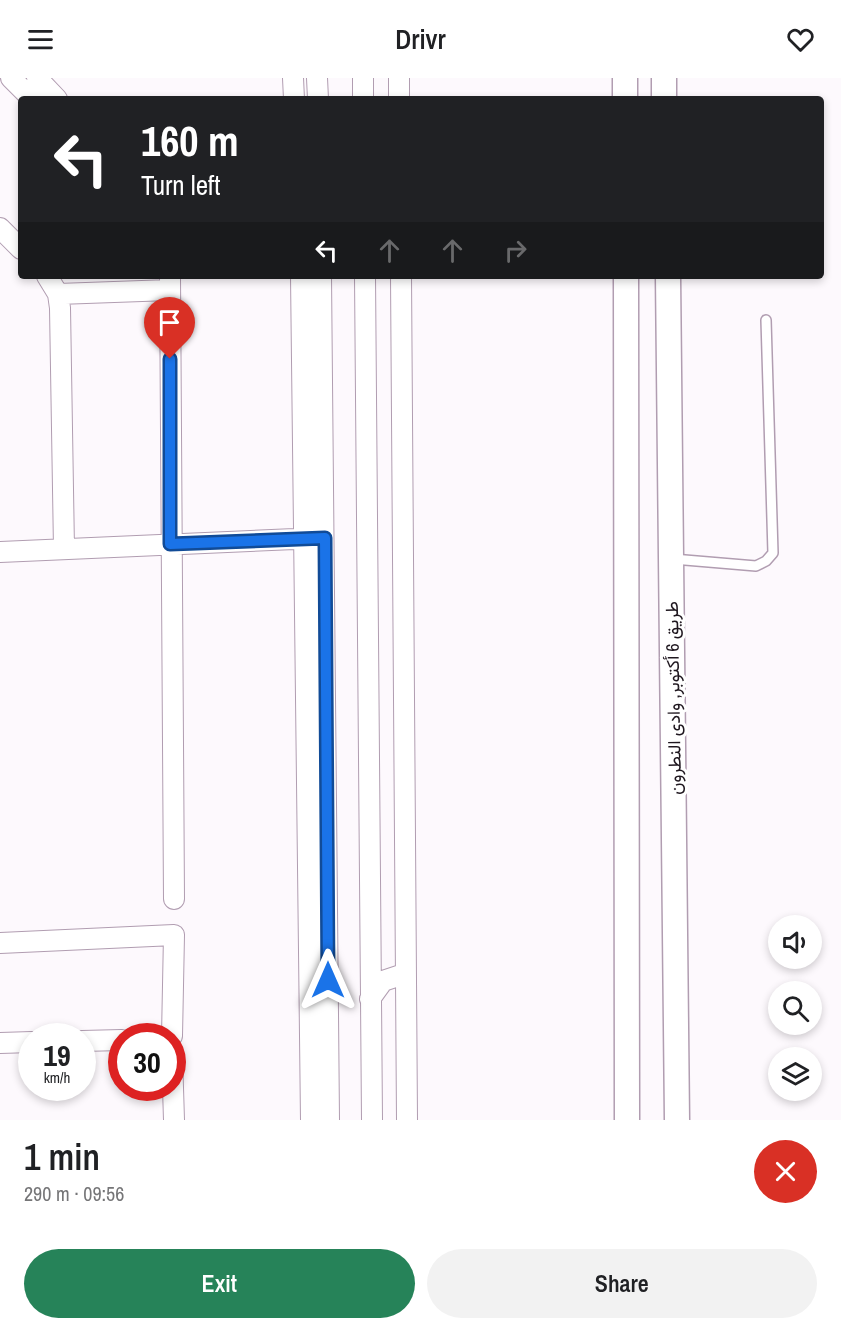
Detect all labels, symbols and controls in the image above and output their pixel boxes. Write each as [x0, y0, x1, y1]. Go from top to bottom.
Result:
text: Drivr [395, 21, 446, 57]
icon: menu [24, 23, 57, 56]
icon: heart [784, 23, 817, 56]
text: 160 m [141, 113, 239, 169]
icon: left [42, 120, 120, 198]
text: Turn left [141, 167, 220, 203]
icon: left [310, 234, 343, 267]
icon: ahead [373, 234, 406, 267]
icon: ahead [436, 234, 469, 267]
icon: right [499, 234, 532, 267]
pin [144, 297, 195, 359]
icon: arrive [153, 306, 186, 339]
street label: طريق 6 أكتوبر, وادى النطرون [659, 601, 687, 795]
map controls [768, 915, 822, 1101]
button: sound [768, 915, 822, 969]
position arrow [296, 948, 360, 1012]
button: search [768, 981, 822, 1035]
speed limit sign: 30 [108, 1023, 186, 1101]
text: 19 [43, 1035, 71, 1075]
button: layers [768, 1047, 822, 1101]
text: km/h [44, 1067, 70, 1088]
text: 1 min [24, 1133, 100, 1181]
button: close [754, 1140, 817, 1203]
text: 290 m · 09:56 [24, 1180, 124, 1207]
button: Exit [24, 1249, 415, 1318]
button: Share [427, 1249, 817, 1318]

